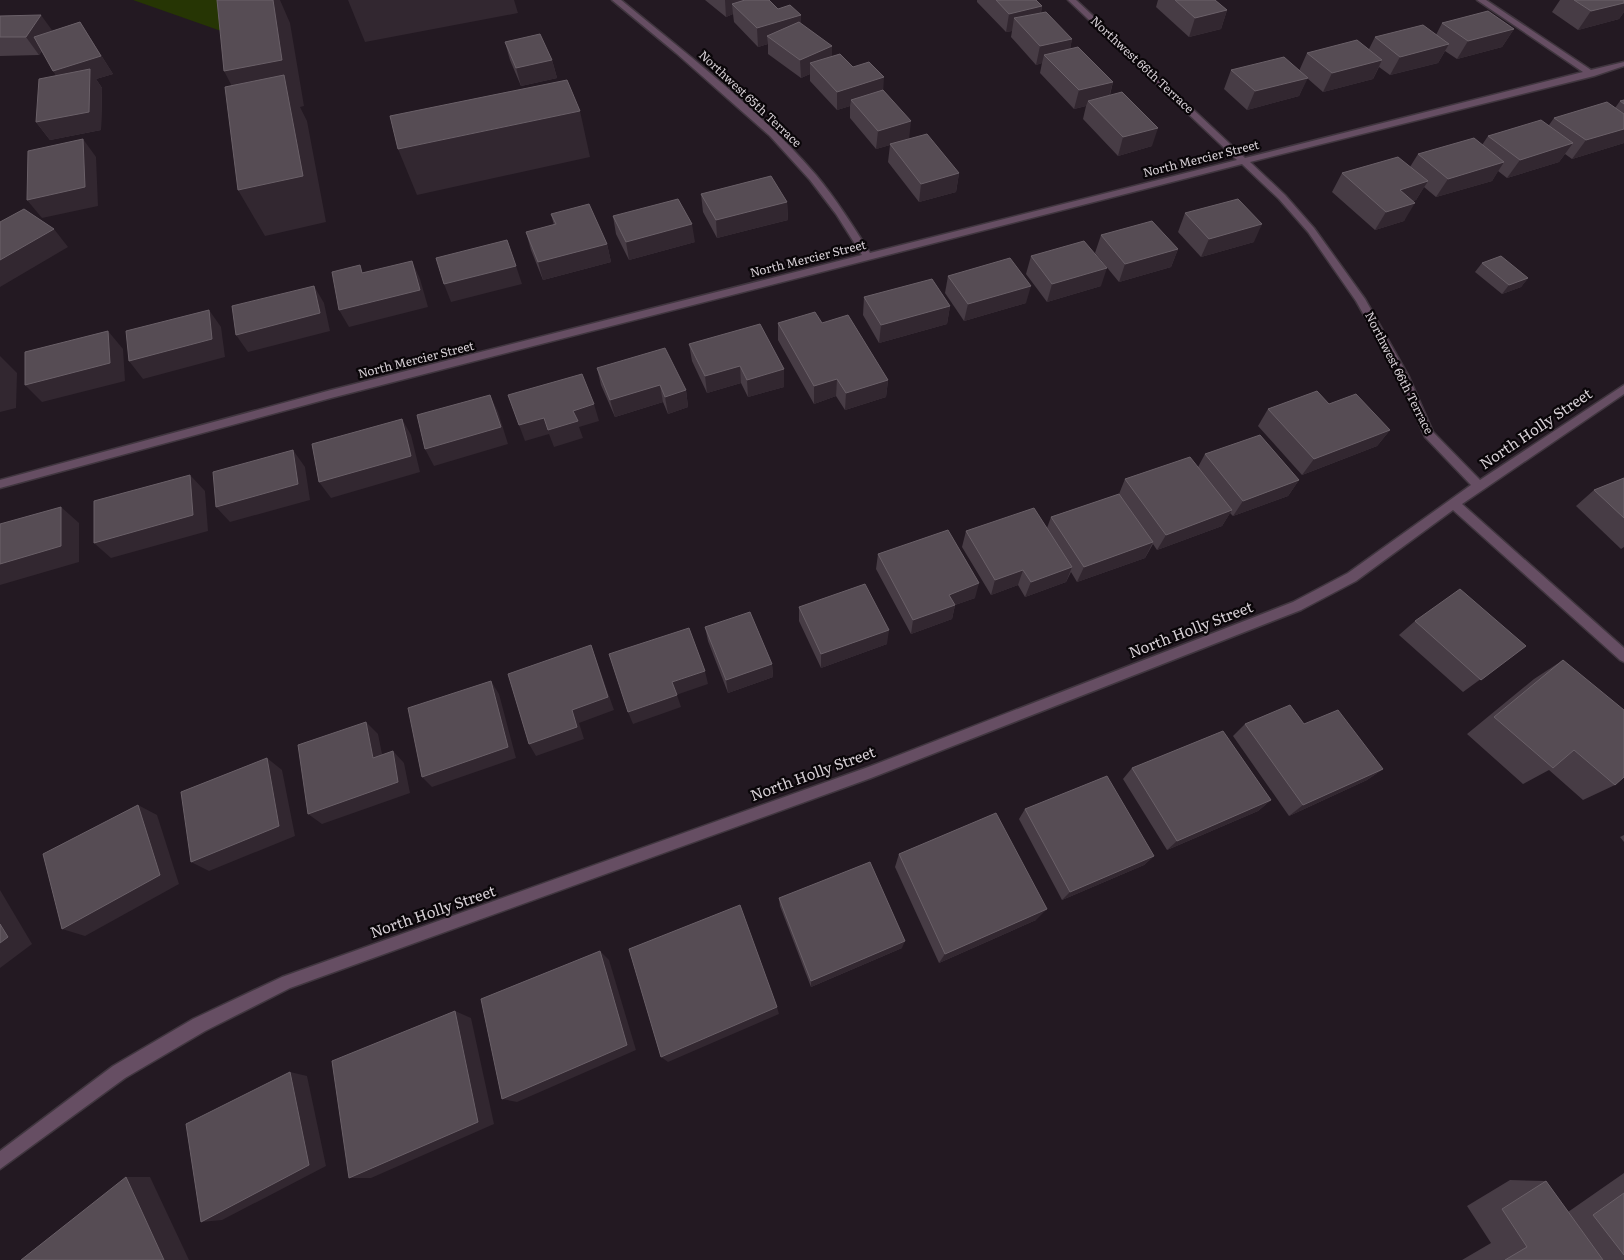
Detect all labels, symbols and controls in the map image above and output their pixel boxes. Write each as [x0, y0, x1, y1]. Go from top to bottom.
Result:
street label: Northwest 66th Terrace [1087, 12, 1198, 117]
street label: Northwest 65th Terrace [695, 46, 806, 151]
street label: North Mercier Street [1141, 135, 1261, 181]
street label: North Mercier Street [748, 235, 868, 281]
street label: Northwest 66th Terrace [1361, 308, 1439, 437]
street label: North Mercier Street [356, 336, 476, 382]
street label: North Holly Street [1474, 381, 1596, 474]
street label: North Holly Street [1125, 594, 1256, 663]
street label: North Holly Street [747, 739, 878, 806]
street label: North Holly Street [367, 878, 498, 943]

